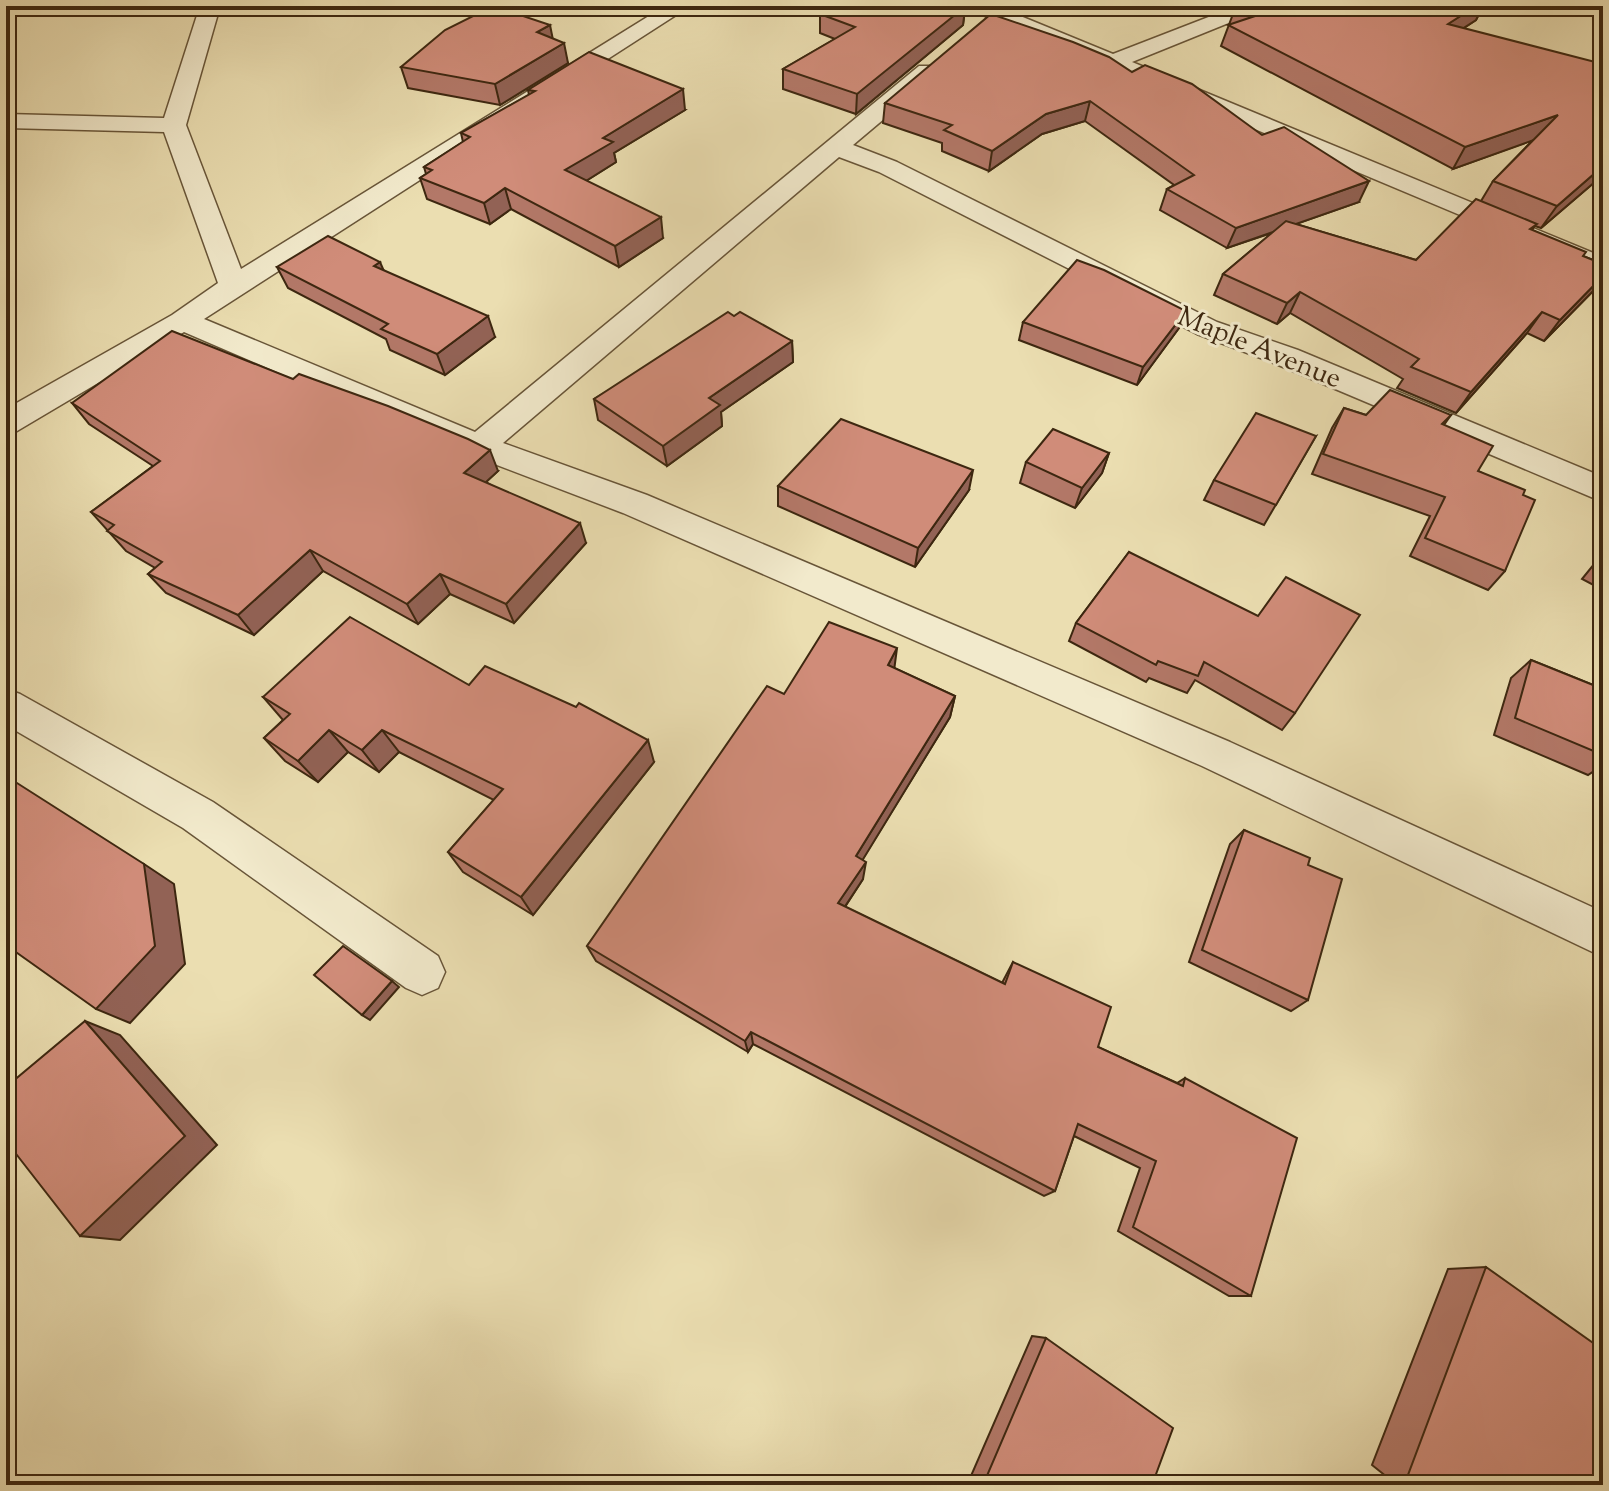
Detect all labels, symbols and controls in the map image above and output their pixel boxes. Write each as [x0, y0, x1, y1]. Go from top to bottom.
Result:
street label: Maple Avenue [1171, 298, 1347, 400]

